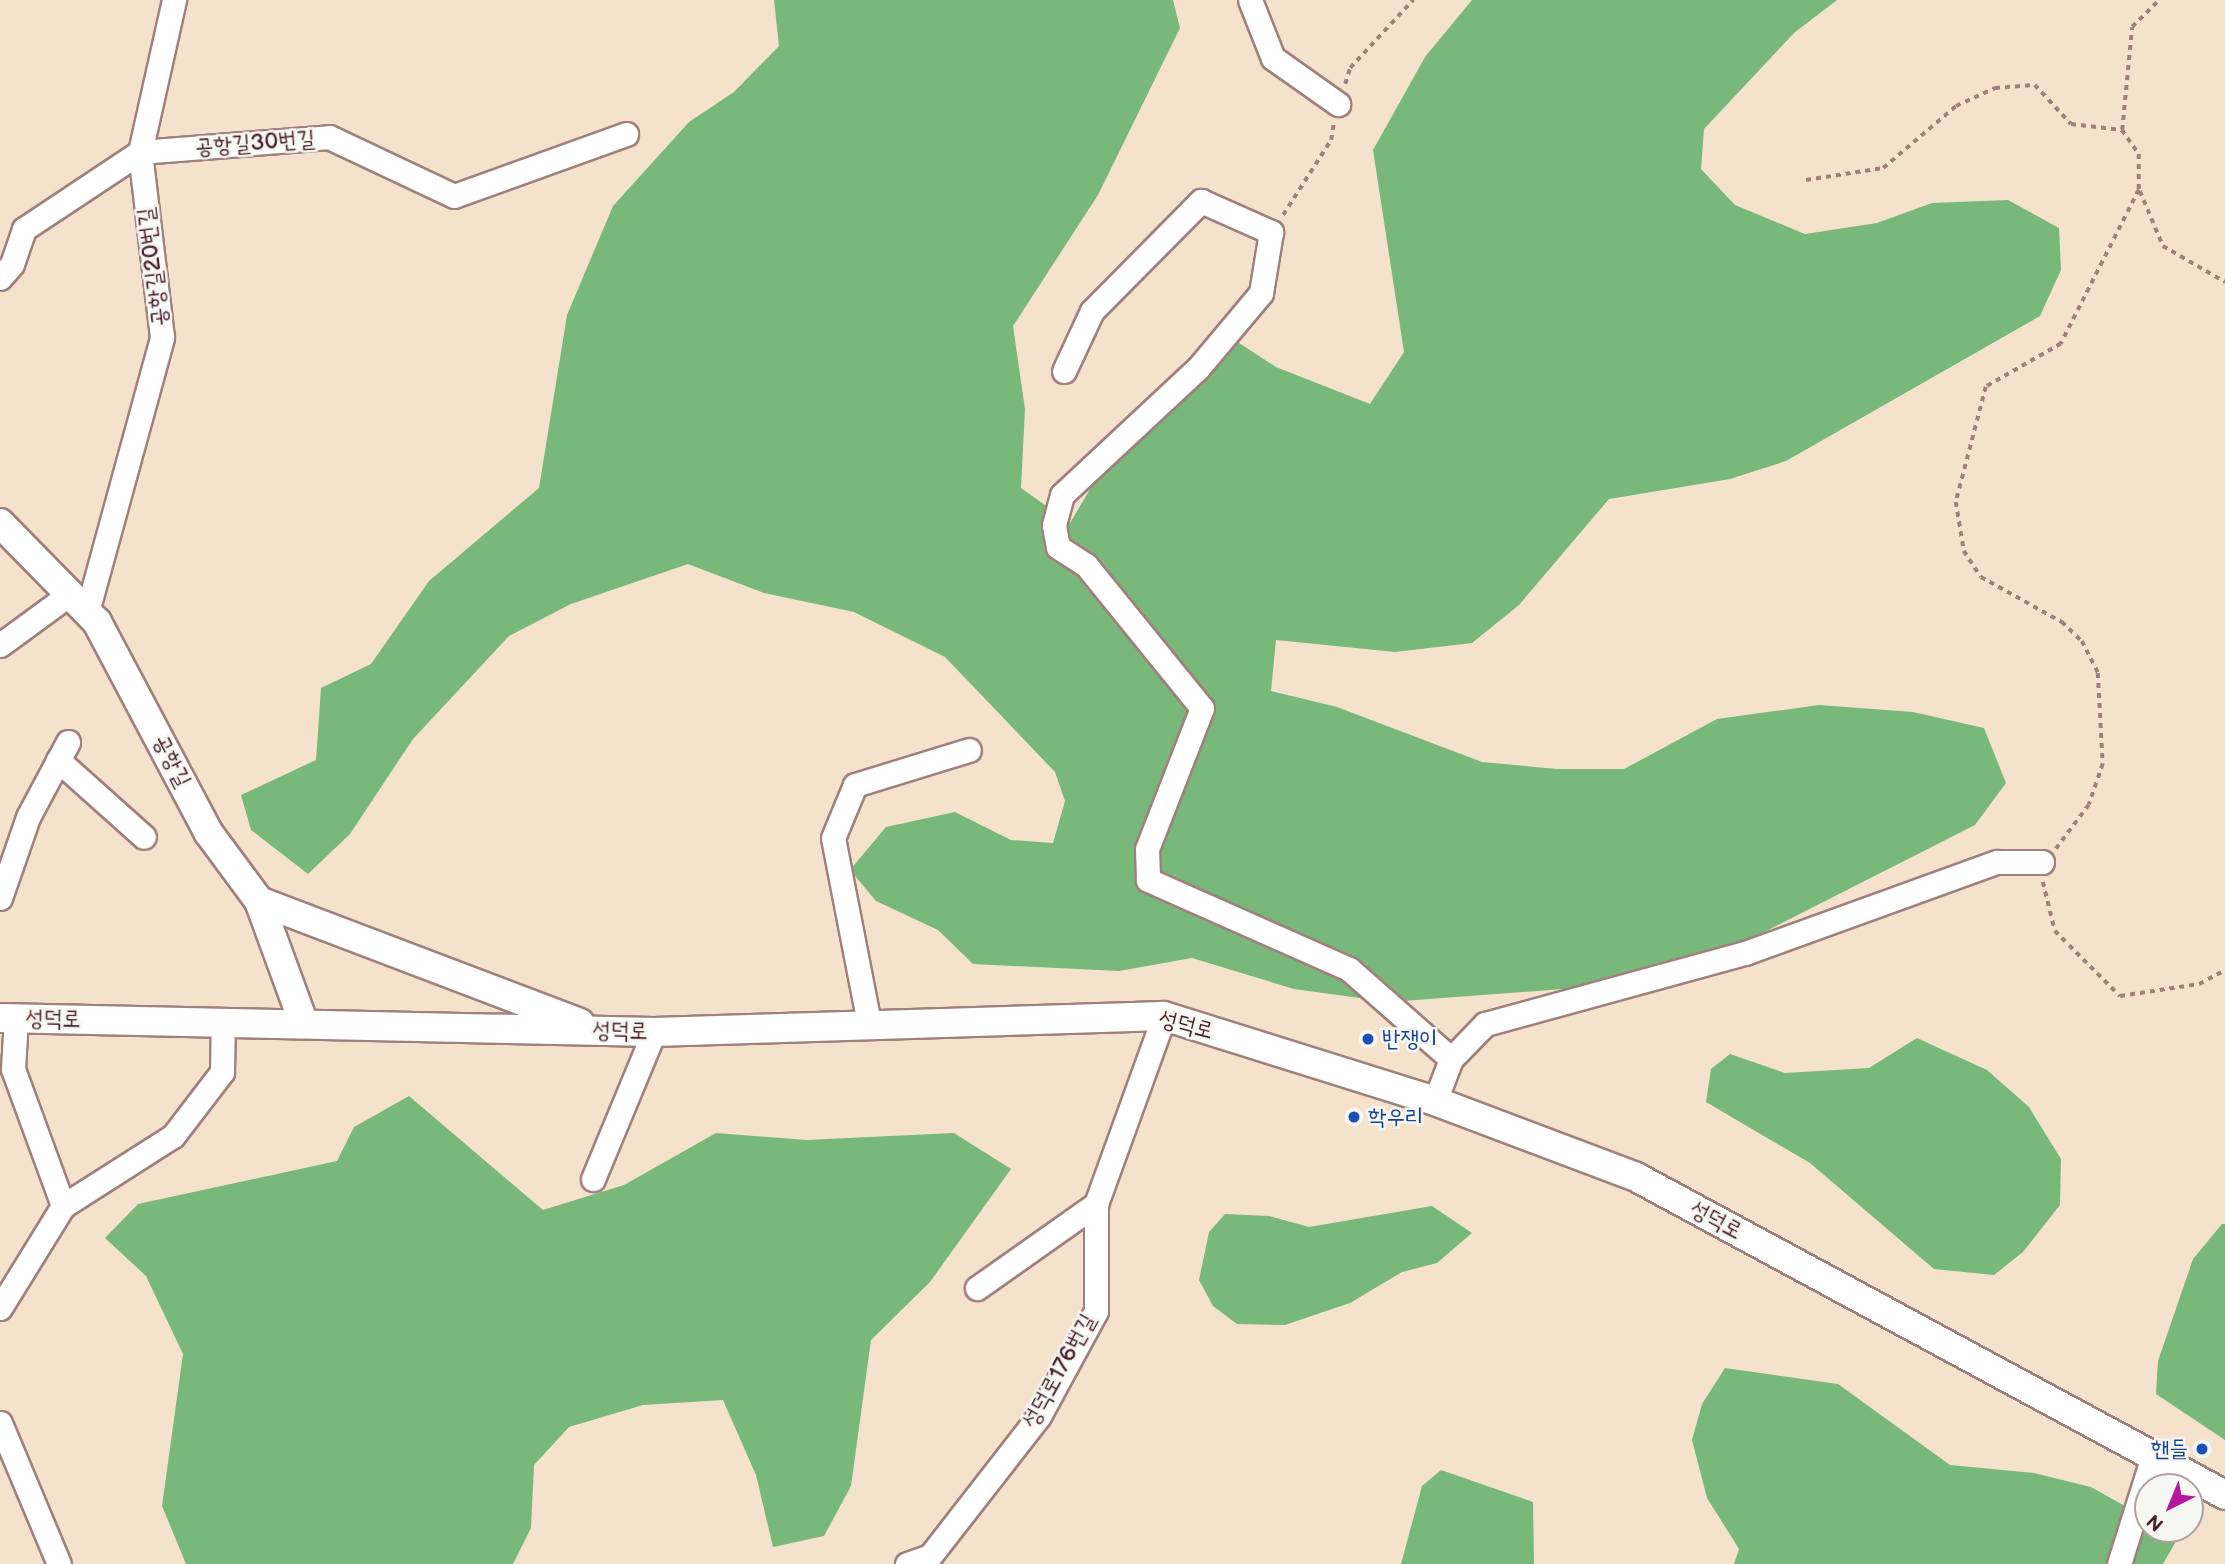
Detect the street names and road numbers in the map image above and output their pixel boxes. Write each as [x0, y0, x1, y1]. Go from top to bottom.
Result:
street label: 공항길30번길 [194, 125, 316, 161]
street label: 공항길20번길 [132, 206, 174, 328]
street label: 공항길 [147, 730, 197, 792]
street label: 성덕로 [25, 1005, 81, 1033]
street label: 성덕로 [1156, 1005, 1216, 1045]
street label: 성덕로 [592, 1017, 648, 1045]
street label: 성덕로 [1685, 1195, 1747, 1245]
street label: 성덕로176번길 [1016, 1309, 1102, 1433]

